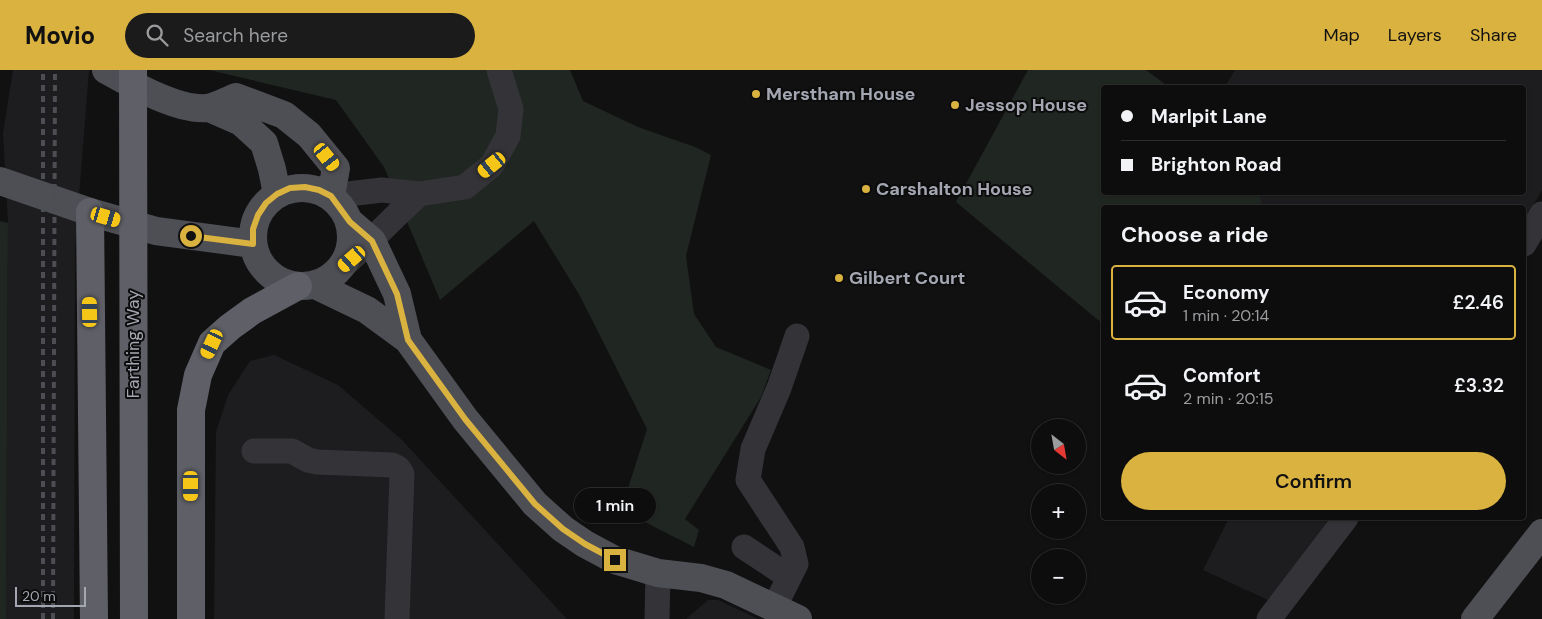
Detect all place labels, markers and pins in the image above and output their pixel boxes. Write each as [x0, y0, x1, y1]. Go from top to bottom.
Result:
place label: Merstham House [766, 82, 916, 106]
marker: Merstham House [750, 88, 762, 100]
place label: Jessop House [965, 93, 1087, 117]
marker: Jessop House [949, 99, 961, 111]
place label: Carshalton House [876, 177, 1033, 201]
marker: Carshalton House [860, 183, 872, 195]
place label: Gilbert Court [849, 266, 965, 290]
marker: Gilbert Court [833, 272, 845, 284]

